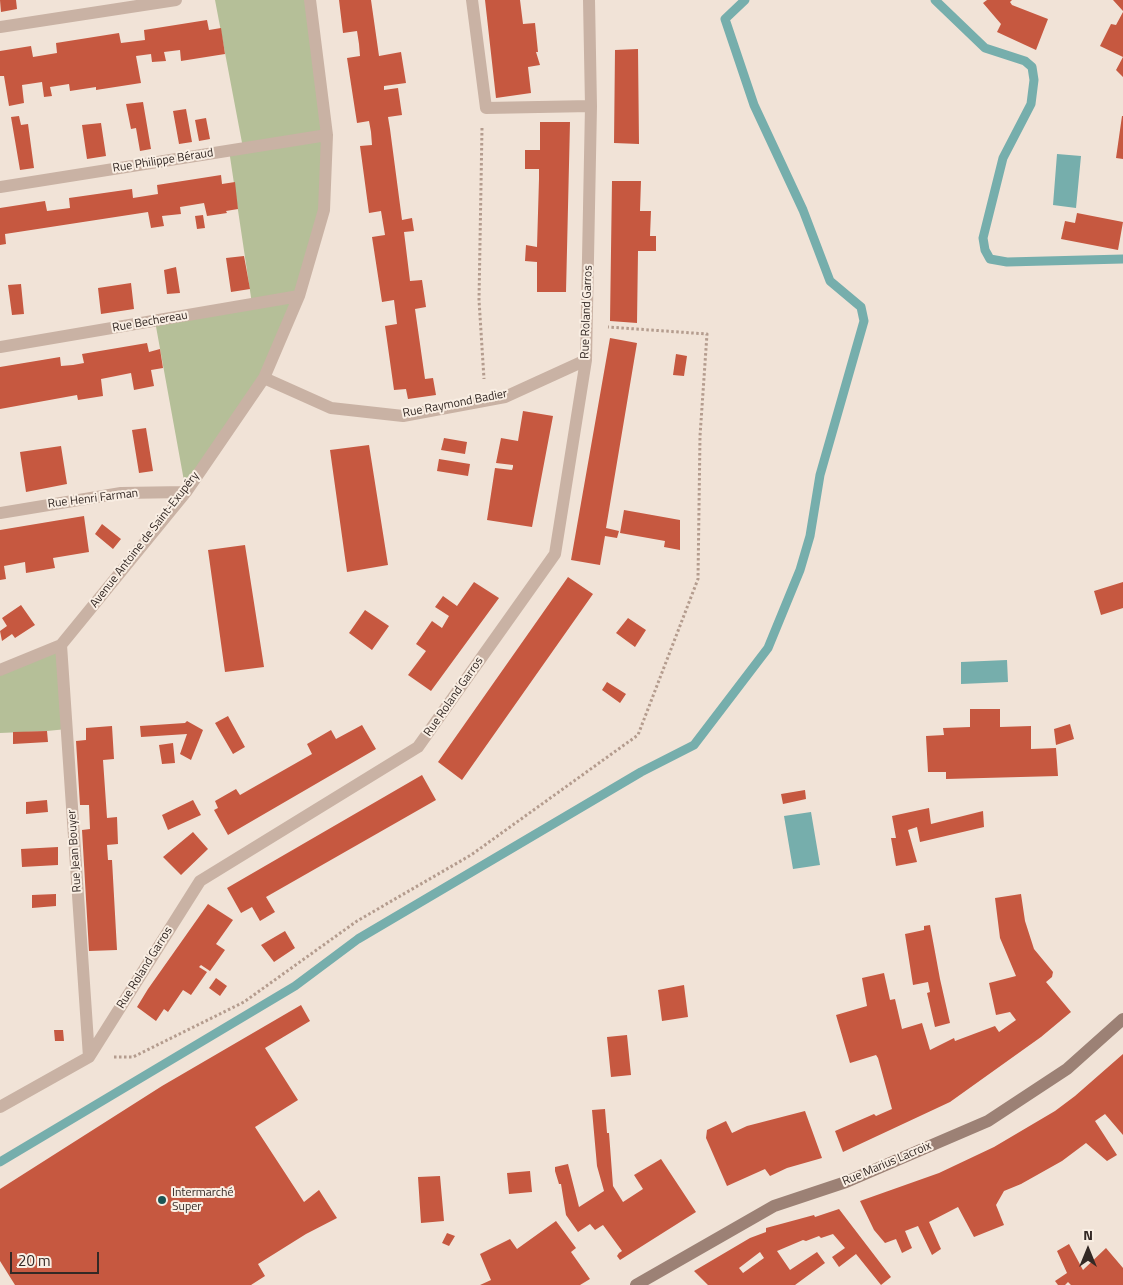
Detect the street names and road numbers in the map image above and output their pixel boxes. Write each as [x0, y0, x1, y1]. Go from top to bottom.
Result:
street label: Rue Philippe Béraud [112, 146, 214, 176]
street label: Rue Roland Garros [578, 265, 596, 359]
street label: Rue Bechereau [111, 308, 189, 336]
street label: Rue Raymond Badier [402, 387, 508, 421]
street label: Avenue Antoine de Saint-Exupéry [87, 469, 203, 611]
street label: Rue Henri Farman [47, 486, 139, 512]
street label: Rue Roland Garros [421, 654, 487, 740]
street label: Rue Jean Bouyer [65, 809, 85, 893]
street label: Rue Roland Garros [114, 924, 176, 1012]
street label: Rue Marius Lacroix [840, 1139, 934, 1189]

